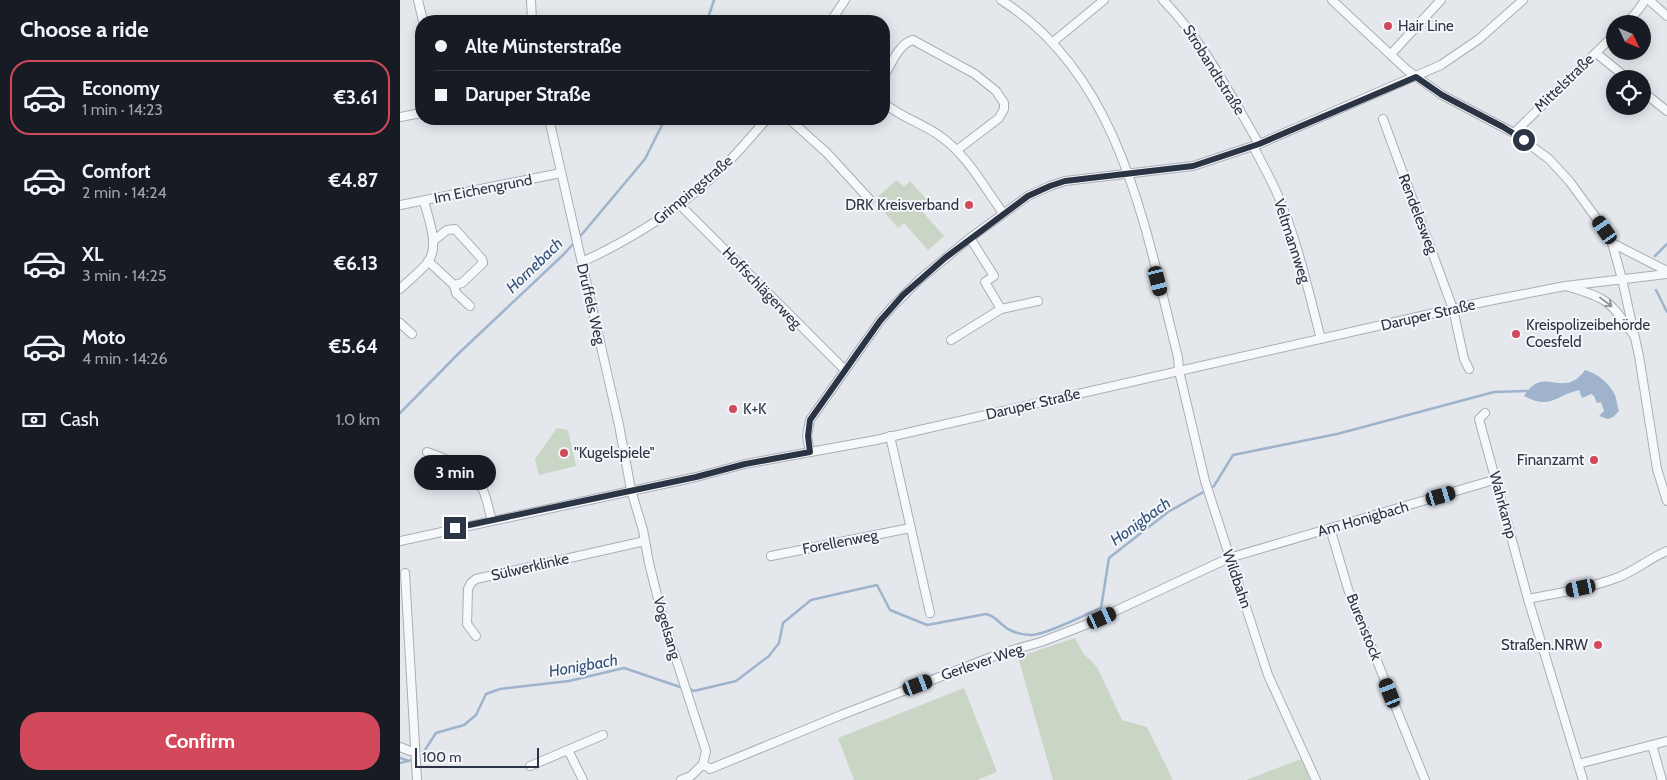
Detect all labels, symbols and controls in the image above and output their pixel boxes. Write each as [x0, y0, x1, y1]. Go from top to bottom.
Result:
north arrow [1606, 15, 1651, 60]
map controls [1606, 15, 1651, 115]
text: Choose a ride [20, 16, 149, 43]
place label: Hair Line [1398, 17, 1454, 35]
marker: Hair Line [1382, 20, 1394, 32]
street label: Strobandtstraße [1179, 22, 1249, 119]
text: Alte Münsterstraße [465, 35, 621, 58]
street label: Mittelstraße [1530, 50, 1598, 116]
button: locate [1606, 70, 1651, 115]
icon: car [22, 75, 67, 120]
text: Economy [82, 77, 160, 100]
text: Daruper Straße [465, 83, 591, 106]
text: €3.61 [334, 86, 378, 109]
text: 1 min · 14:23 [82, 100, 163, 119]
route start [1513, 129, 1535, 151]
street label: Grimpingstraße [650, 151, 736, 228]
icon: car [22, 158, 67, 203]
text: Comfort [82, 160, 151, 183]
text: €4.87 [329, 169, 378, 192]
street label: Im Eichengrund [432, 171, 534, 207]
street label: Rendelesweg [1395, 171, 1442, 257]
text: 2 min · 14:24 [82, 183, 167, 202]
place label: DRK Kreisverband [845, 196, 959, 214]
street label: Veltmannweg [1270, 197, 1314, 286]
marker: DRK Kreisverband [963, 199, 975, 211]
car [1590, 213, 1619, 247]
water label: Hornebach [502, 234, 567, 297]
icon: car [22, 241, 67, 286]
text: XL [82, 243, 103, 266]
street label: Hoffschlägerweg [719, 244, 806, 333]
text: €6.13 [334, 252, 378, 275]
street label: Druffels Weg [573, 262, 609, 347]
car [1147, 265, 1168, 297]
text: 3 min · 14:25 [82, 266, 166, 285]
street label: Daruper Straße [1379, 295, 1477, 335]
one-way arrow [1599, 297, 1613, 307]
place label: Kreispolizeibehörde Coesfeld [1526, 316, 1650, 351]
icon: car [22, 324, 67, 369]
text: Moto [82, 326, 126, 349]
marker: Kreispolizeibehörde Coesfeld [1510, 328, 1522, 340]
text: €5.64 [329, 335, 378, 358]
text: 4 min · 14:26 [82, 349, 168, 368]
street label: Daruper Straße [984, 384, 1082, 424]
place label: K+K [743, 400, 767, 418]
marker: K+K [727, 403, 739, 415]
icon: cash [20, 406, 48, 434]
text: Cash [60, 408, 99, 431]
text: 1.0 km [336, 410, 380, 429]
place label: "Kugelspiele" [574, 444, 655, 462]
marker: "Kugelspiele" [558, 447, 570, 459]
place label: Finanzamt [1517, 451, 1584, 469]
marker: Finanzamt [1588, 454, 1600, 466]
callout: 3 min [414, 456, 496, 490]
text: 3 min [436, 463, 474, 482]
street label: Wahrkamp [1485, 469, 1521, 541]
car [1424, 485, 1457, 507]
water label: Honigbach [1107, 493, 1174, 550]
street label: Am Honigbach [1315, 497, 1411, 541]
route end [444, 517, 466, 539]
street label: Forellenweg [801, 526, 880, 558]
street label: Wildbahn [1219, 547, 1255, 611]
street label: Sülwerklinke [489, 549, 571, 585]
car [1564, 578, 1597, 598]
street label: Burenstock [1342, 591, 1386, 663]
street label: Vogelsang [649, 595, 685, 662]
car [1085, 605, 1118, 631]
place label: Straßen.NRW [1501, 636, 1589, 654]
street label: Gerlever Weg [939, 639, 1026, 684]
marker: Straßen.NRW [1592, 639, 1604, 651]
water label: Honigbach [547, 650, 619, 681]
car [901, 673, 934, 697]
car [1377, 676, 1402, 710]
button: Confirm [20, 712, 380, 770]
scale bar [415, 745, 539, 768]
text: 100 m [422, 748, 462, 766]

